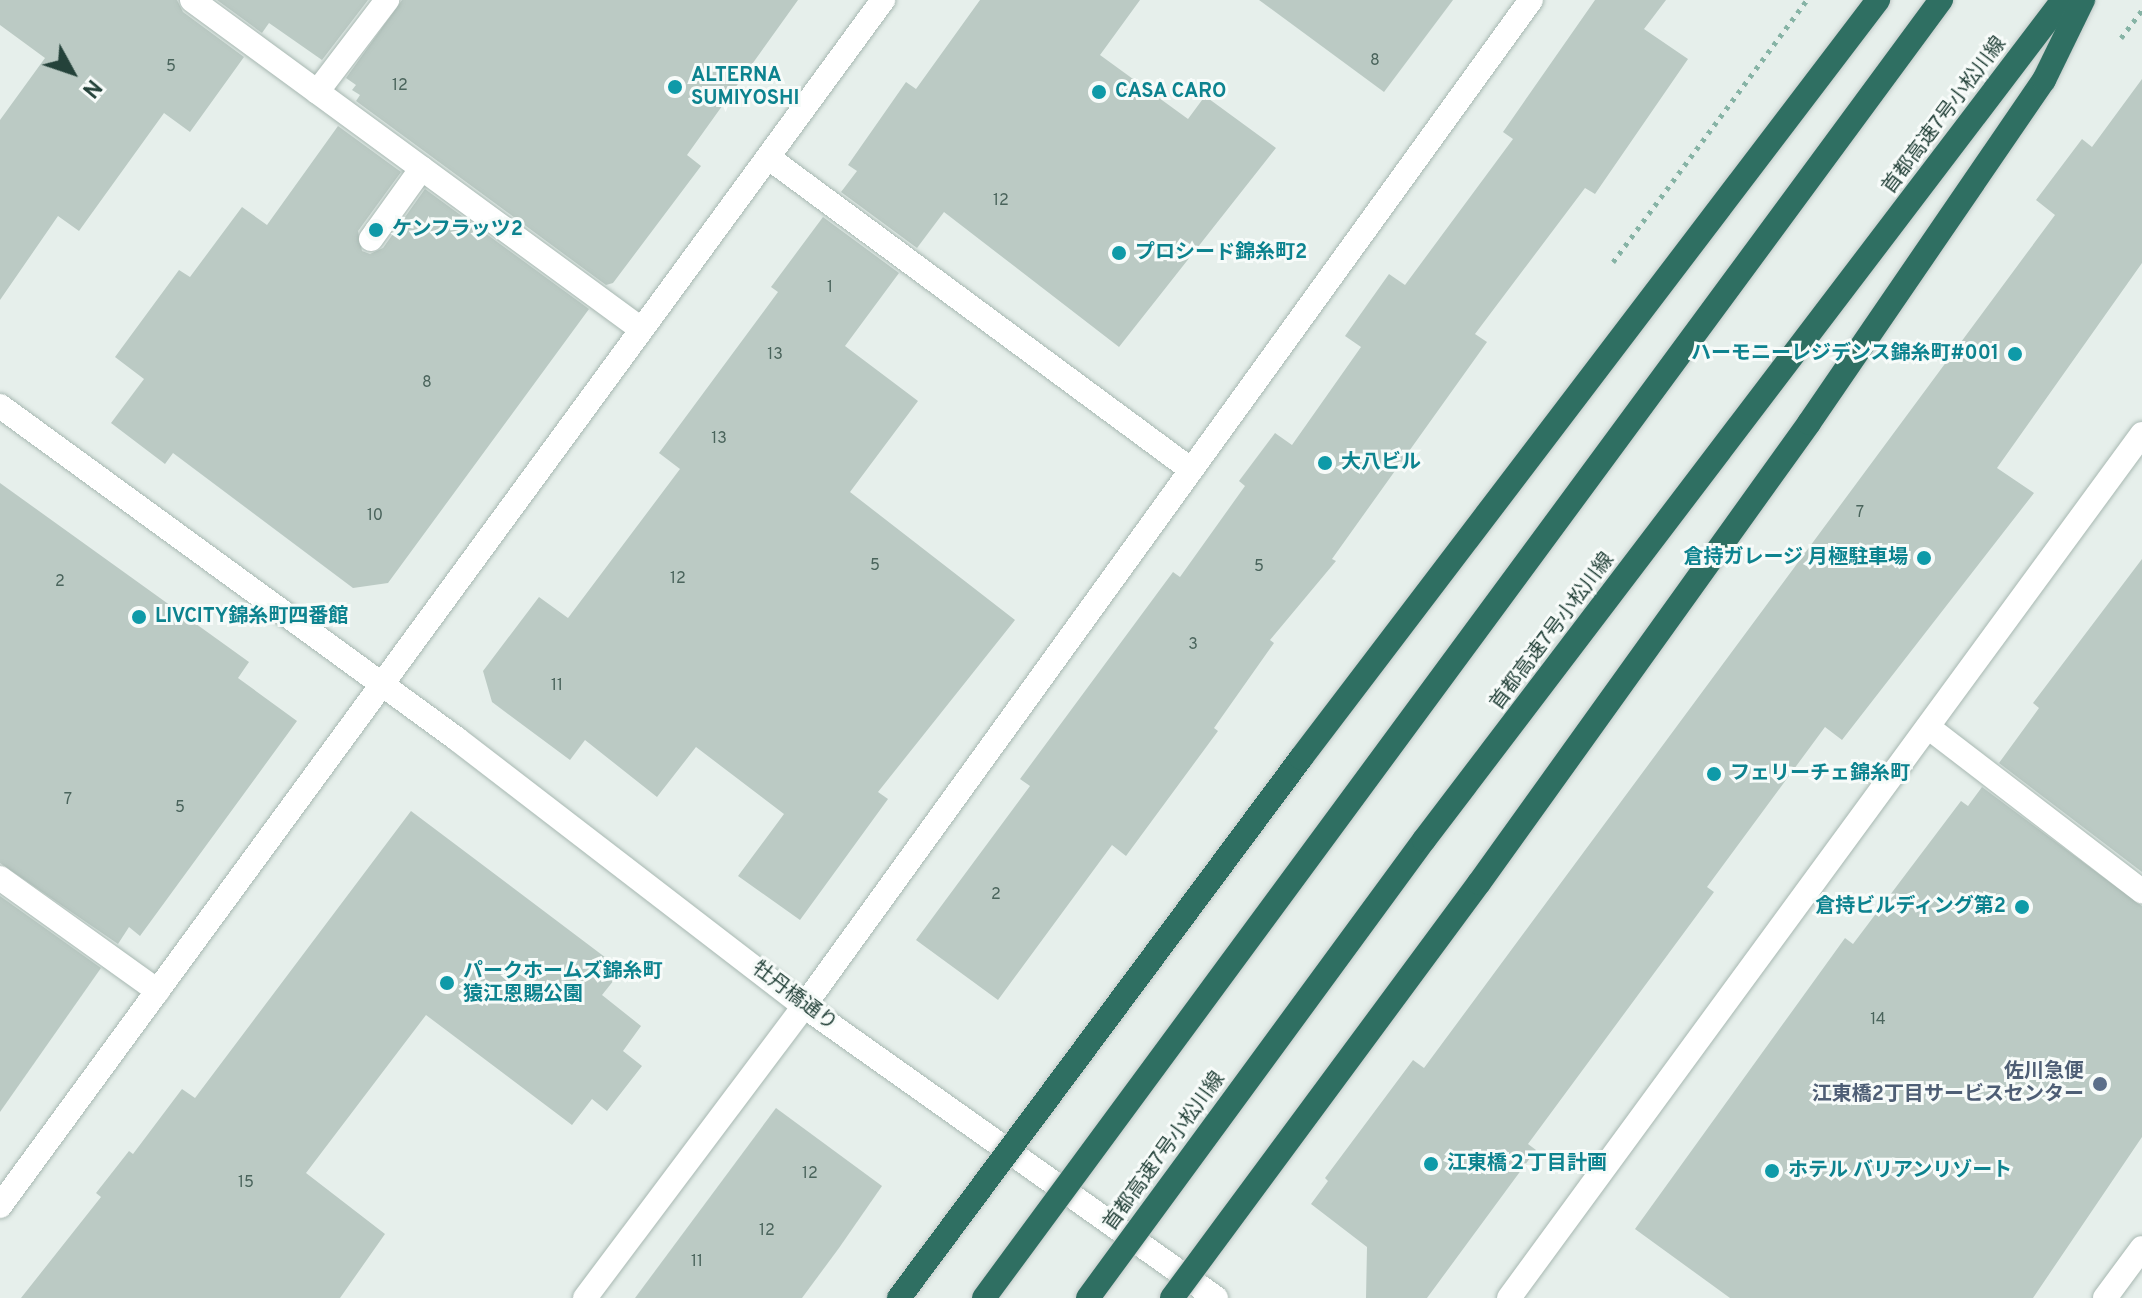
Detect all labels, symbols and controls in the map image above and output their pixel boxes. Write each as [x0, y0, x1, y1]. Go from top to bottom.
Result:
north arrow [32, 32, 112, 112]
street label: 首都高速7号小松川線 [1878, 33, 2012, 199]
house number: 8 [1370, 51, 1380, 71]
house number: 5 [166, 57, 176, 77]
place label: ALTERNA SUMIYOSHI [691, 64, 799, 111]
text: N [75, 73, 106, 102]
house number: 12 [392, 76, 408, 96]
marker: ALTERNA SUMIYOSHI [666, 78, 684, 96]
place label: CASA CARO [1115, 80, 1227, 104]
marker: CASA CARO [1090, 83, 1108, 101]
house number: 12 [993, 191, 1009, 211]
place label: ケンフラッツ2 [392, 218, 524, 242]
marker: ケンフラッツ2 [367, 221, 385, 239]
place label: プロシード錦糸町2 [1135, 241, 1307, 265]
marker: プロシード錦糸町2 [1110, 244, 1128, 262]
house number: 1 [827, 278, 833, 298]
place label: ハーモニーレジデンス錦糸町#001 [1691, 342, 1999, 366]
house number: 13 [767, 345, 783, 365]
marker: ハーモニーレジデンス錦糸町#001 [2006, 345, 2024, 363]
house number: 8 [422, 373, 432, 393]
house number: 13 [711, 429, 727, 449]
place label: 大八ビル [1341, 451, 1421, 475]
marker: 大八ビル [1316, 454, 1334, 472]
house number: 7 [1856, 503, 1864, 523]
house number: 10 [367, 506, 383, 526]
place label: 倉持ガレージ 月極駐車場 [1683, 546, 1908, 570]
street label: 首都高速7号小松川線 [1486, 549, 1620, 715]
marker: 倉持ガレージ 月極駐車場 [1915, 549, 1933, 567]
house number: 5 [870, 556, 880, 576]
house number: 5 [1254, 557, 1264, 577]
house number: 12 [670, 569, 686, 589]
house number: 2 [55, 572, 65, 592]
place label: LIVCITY錦糸町四番館 [155, 605, 348, 629]
marker: LIVCITY錦糸町四番館 [130, 608, 148, 626]
house number: 3 [1188, 635, 1198, 655]
house number: 11 [551, 676, 563, 696]
place label: フェリーチェ錦糸町 [1730, 762, 1910, 786]
marker: フェリーチェ錦糸町 [1705, 765, 1723, 783]
house number: 7 [64, 790, 72, 810]
house number: 5 [175, 798, 185, 818]
house number: 2 [991, 885, 1001, 905]
place label: 倉持ビルディング第2 [1814, 895, 2006, 919]
marker: 倉持ビルディング第2 [2013, 898, 2031, 916]
street label: 牡丹橋通り [747, 957, 841, 1037]
place label: パークホームズ錦糸町 猿江恩賜公園 [463, 960, 663, 1007]
marker: パークホームズ錦糸町 猿江恩賜公園 [438, 974, 456, 992]
house number: 14 [1870, 1010, 1886, 1030]
place label: 佐川急便 江東橋2丁目サービスセンター [1812, 1060, 2084, 1107]
street label: 首都高速7号小松川線 [1099, 1068, 1231, 1236]
marker: 佐川急便 江東橋2丁目サービスセンター [2091, 1075, 2109, 1093]
place label: 江東橋２丁目計画 [1447, 1152, 1607, 1176]
marker: 江東橋２丁目計画 [1422, 1155, 1440, 1173]
place label: ホテル バリアンリゾート [1788, 1159, 2013, 1183]
marker: ホテル バリアンリゾート [1763, 1162, 1781, 1180]
house number: 12 [802, 1164, 818, 1184]
house number: 15 [238, 1173, 254, 1193]
house number: 12 [759, 1221, 775, 1241]
house number: 11 [691, 1252, 703, 1272]

